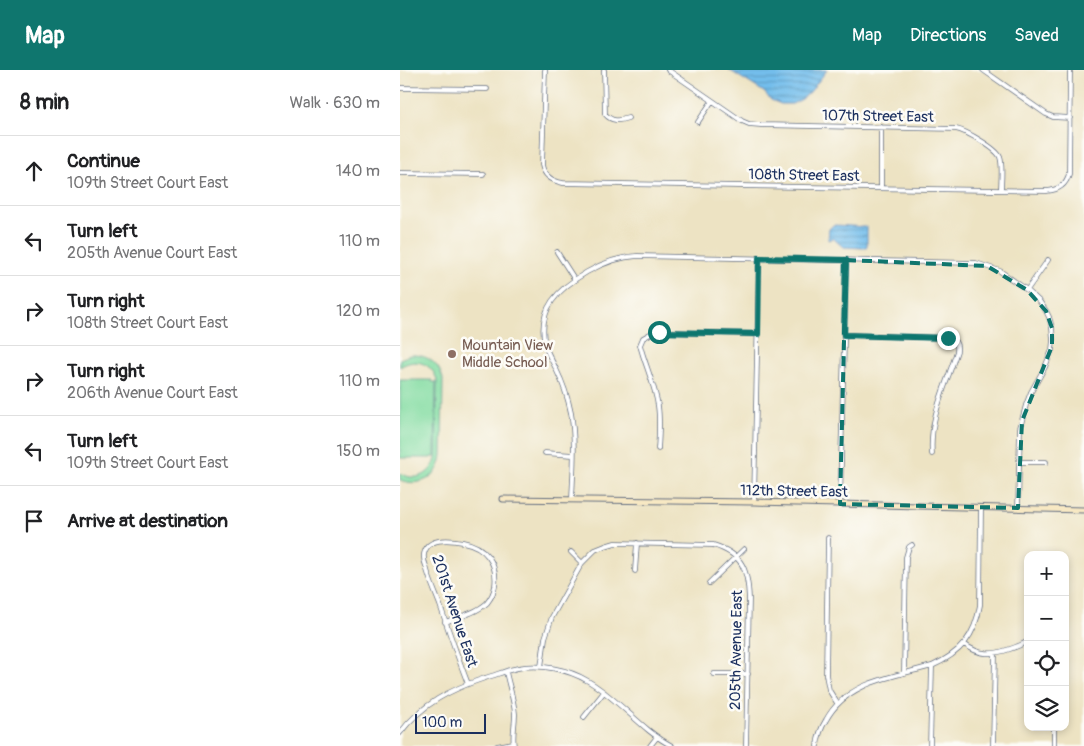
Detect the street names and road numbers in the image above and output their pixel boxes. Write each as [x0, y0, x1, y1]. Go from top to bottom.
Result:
street label: 107th Street East [822, 106, 935, 127]
street label: 108th Street East [748, 165, 861, 186]
street label: 112th Street East [740, 481, 849, 502]
street label: 201st Avenue East [427, 552, 482, 671]
street label: 205th Avenue East [726, 589, 747, 710]

